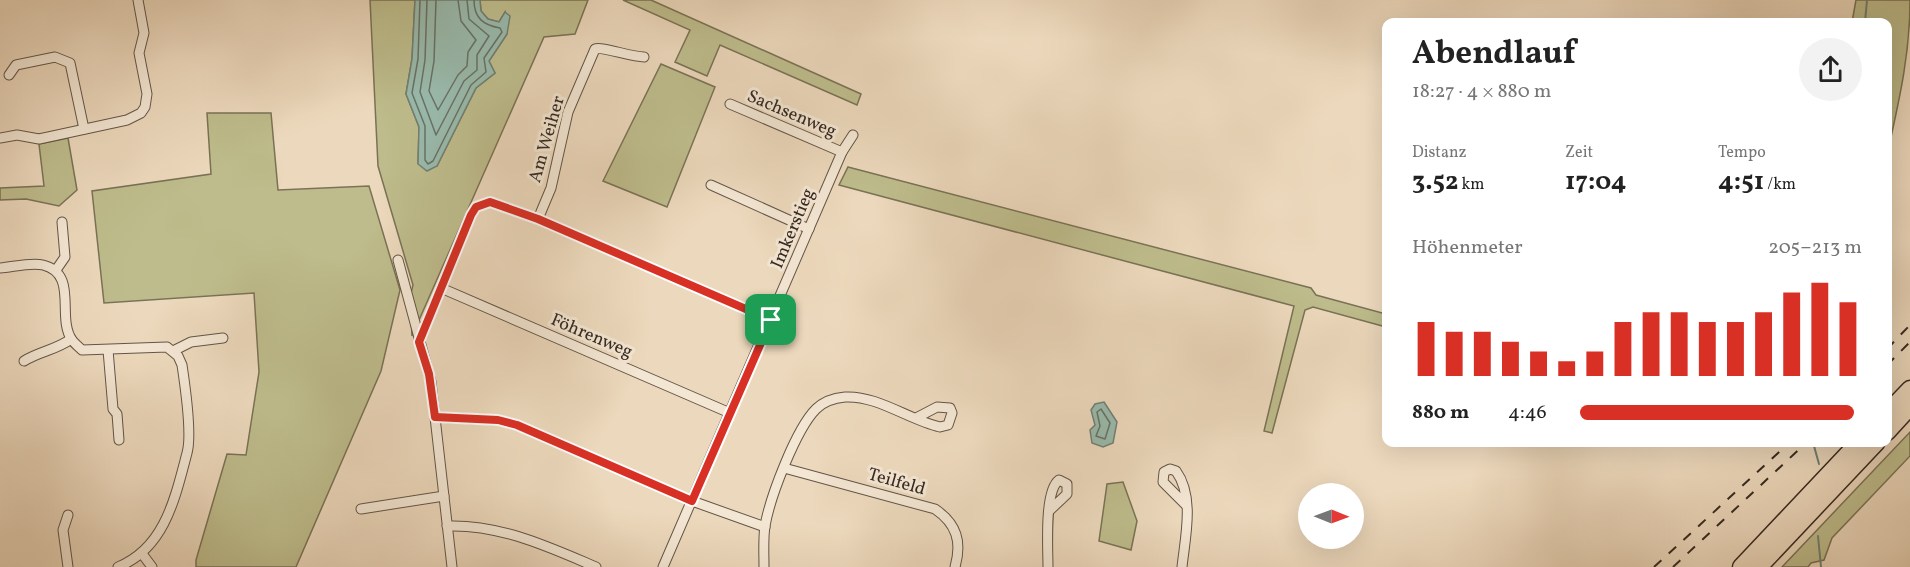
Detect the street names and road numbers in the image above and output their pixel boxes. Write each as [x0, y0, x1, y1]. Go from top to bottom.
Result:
street label: Sachsenweg [743, 84, 840, 144]
street label: Am Weiher [523, 93, 572, 186]
street label: Imkerstieg [765, 185, 822, 273]
street label: Föhrenweg [547, 308, 636, 365]
street label: Teilfeld [865, 462, 928, 503]

